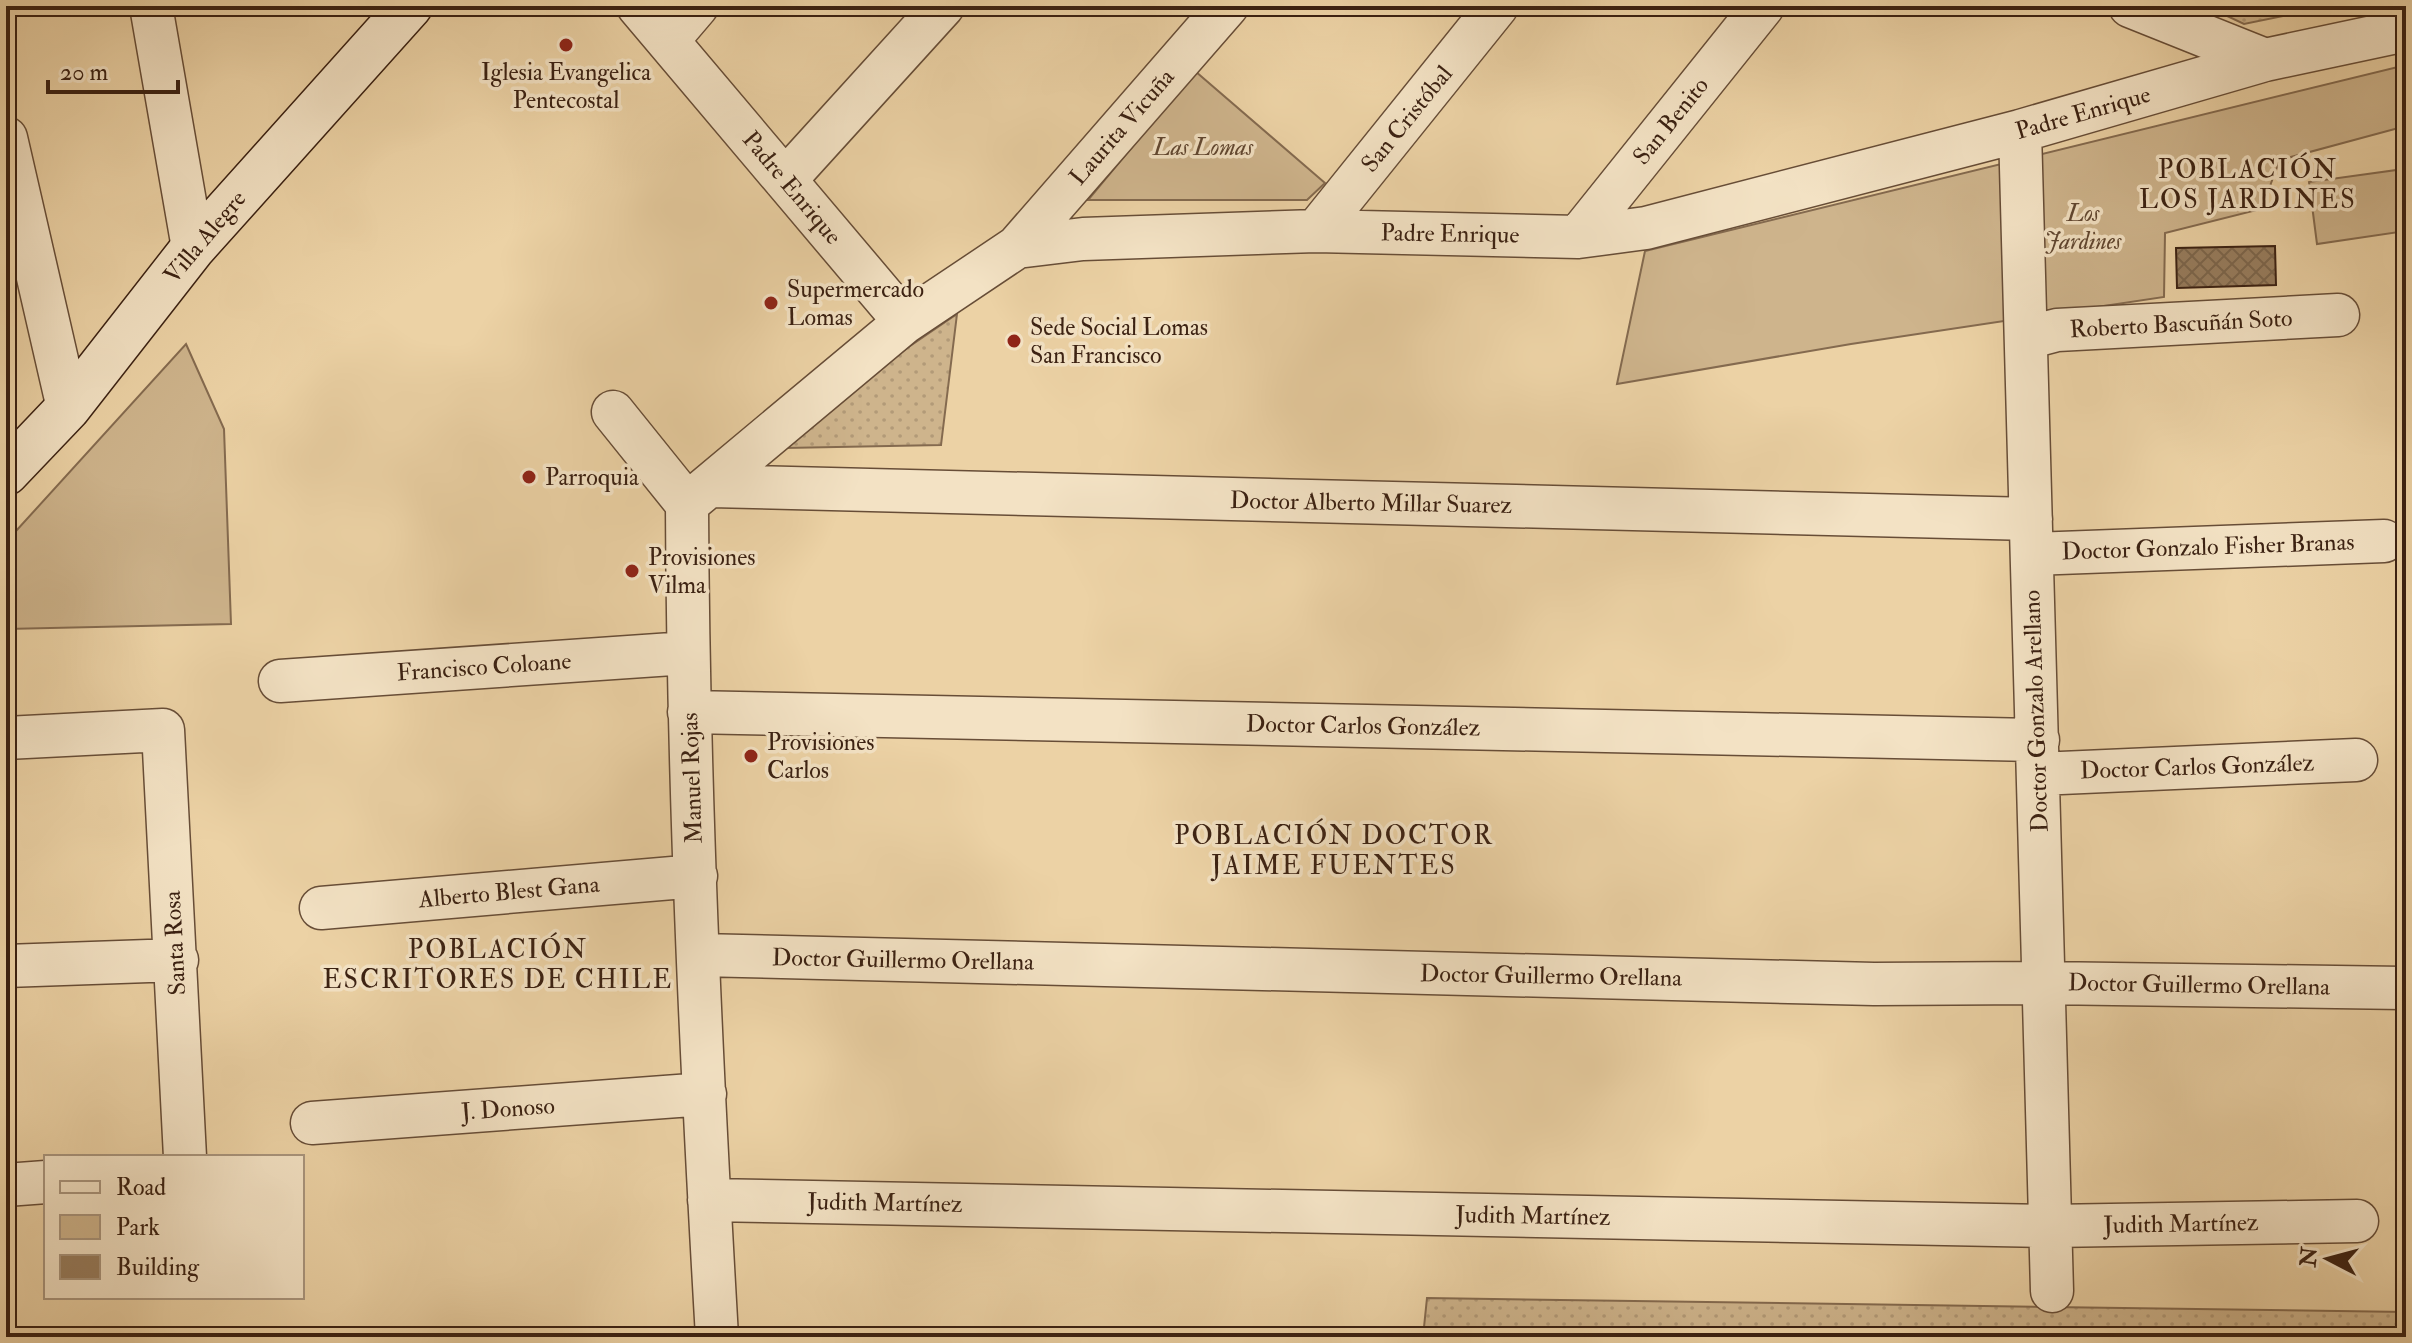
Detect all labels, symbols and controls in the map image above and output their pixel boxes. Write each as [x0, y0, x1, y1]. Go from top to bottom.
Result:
marker: Iglesia Evangelica Pentecostal [557, 36, 575, 54]
scale bar [48, 44, 178, 94]
text: 20 m [60, 57, 109, 88]
place label: Iglesia Evangelica Pentecostal [481, 57, 652, 116]
street label: San Cristóbal [1354, 59, 1460, 179]
street label: Laurita Vicuña [1063, 61, 1182, 192]
street label: San Benito [1626, 71, 1716, 171]
street label: Padre Enrique [2012, 79, 2154, 147]
street label: Padre Enrique [735, 125, 849, 251]
park label: Las Lomas [1152, 132, 1253, 163]
district label: POBLACIÓN LOS JARDINES [2139, 152, 2357, 216]
street label: Villa Alegre [157, 184, 253, 290]
park label: Los Jardines [2045, 198, 2122, 257]
street label: Padre Enrique [1380, 217, 1520, 251]
place label: Supermercado Lomas [787, 274, 924, 333]
marker: Supermercado Lomas [762, 294, 780, 312]
street label: Roberto Bascuñán Soto [2069, 303, 2293, 345]
place label: Sede Social Lomas San Francisco [1030, 312, 1208, 371]
marker: Sede Social Lomas San Francisco [1005, 332, 1023, 350]
place label: Parroquia [545, 462, 640, 493]
marker: Parroquia [520, 468, 538, 486]
street label: Doctor Alberto Millar Suarez [1230, 485, 1513, 521]
street label: Doctor Gonzalo Fisher Branas [2061, 526, 2355, 568]
place label: Provisiones Vilma [648, 542, 755, 601]
marker: Provisiones Vilma [623, 562, 641, 580]
street label: Doctor Gonzalo Arellano [2016, 589, 2056, 833]
street label: Francisco Coloane [396, 645, 572, 689]
street label: Doctor Carlos González [1246, 708, 1481, 744]
street label: Manuel Rojas [674, 712, 710, 844]
place label: Provisiones Carlos [767, 727, 874, 786]
marker: Provisiones Carlos [742, 747, 760, 765]
street label: Doctor Carlos González [2079, 747, 2315, 787]
district label: POBLACIÓN DOCTOR JAIME FUENTES [1174, 818, 1494, 882]
street label: Alberto Blest Gana [416, 869, 602, 915]
street label: Santa Rosa [157, 889, 193, 996]
district label: POBLACIÓN ESCRITORES DE CHILE [323, 932, 673, 996]
street label: Doctor Guillermo Orellana [772, 942, 1035, 978]
street label: Doctor Guillermo Orellana [1420, 958, 1683, 994]
street label: Doctor Guillermo Orellana [2068, 967, 2331, 1003]
street label: J. Donoso [459, 1090, 556, 1128]
legend [44, 1155, 304, 1299]
text: Road [116, 1172, 166, 1203]
street label: Judith Martínez [806, 1186, 963, 1220]
street label: Judith Martínez [1454, 1199, 1611, 1233]
street label: Judith Martínez [2102, 1207, 2259, 1241]
text: Park [116, 1212, 160, 1243]
north arrow [2288, 1219, 2368, 1299]
text: N [2294, 1245, 2324, 1269]
text: Building [116, 1252, 200, 1283]

